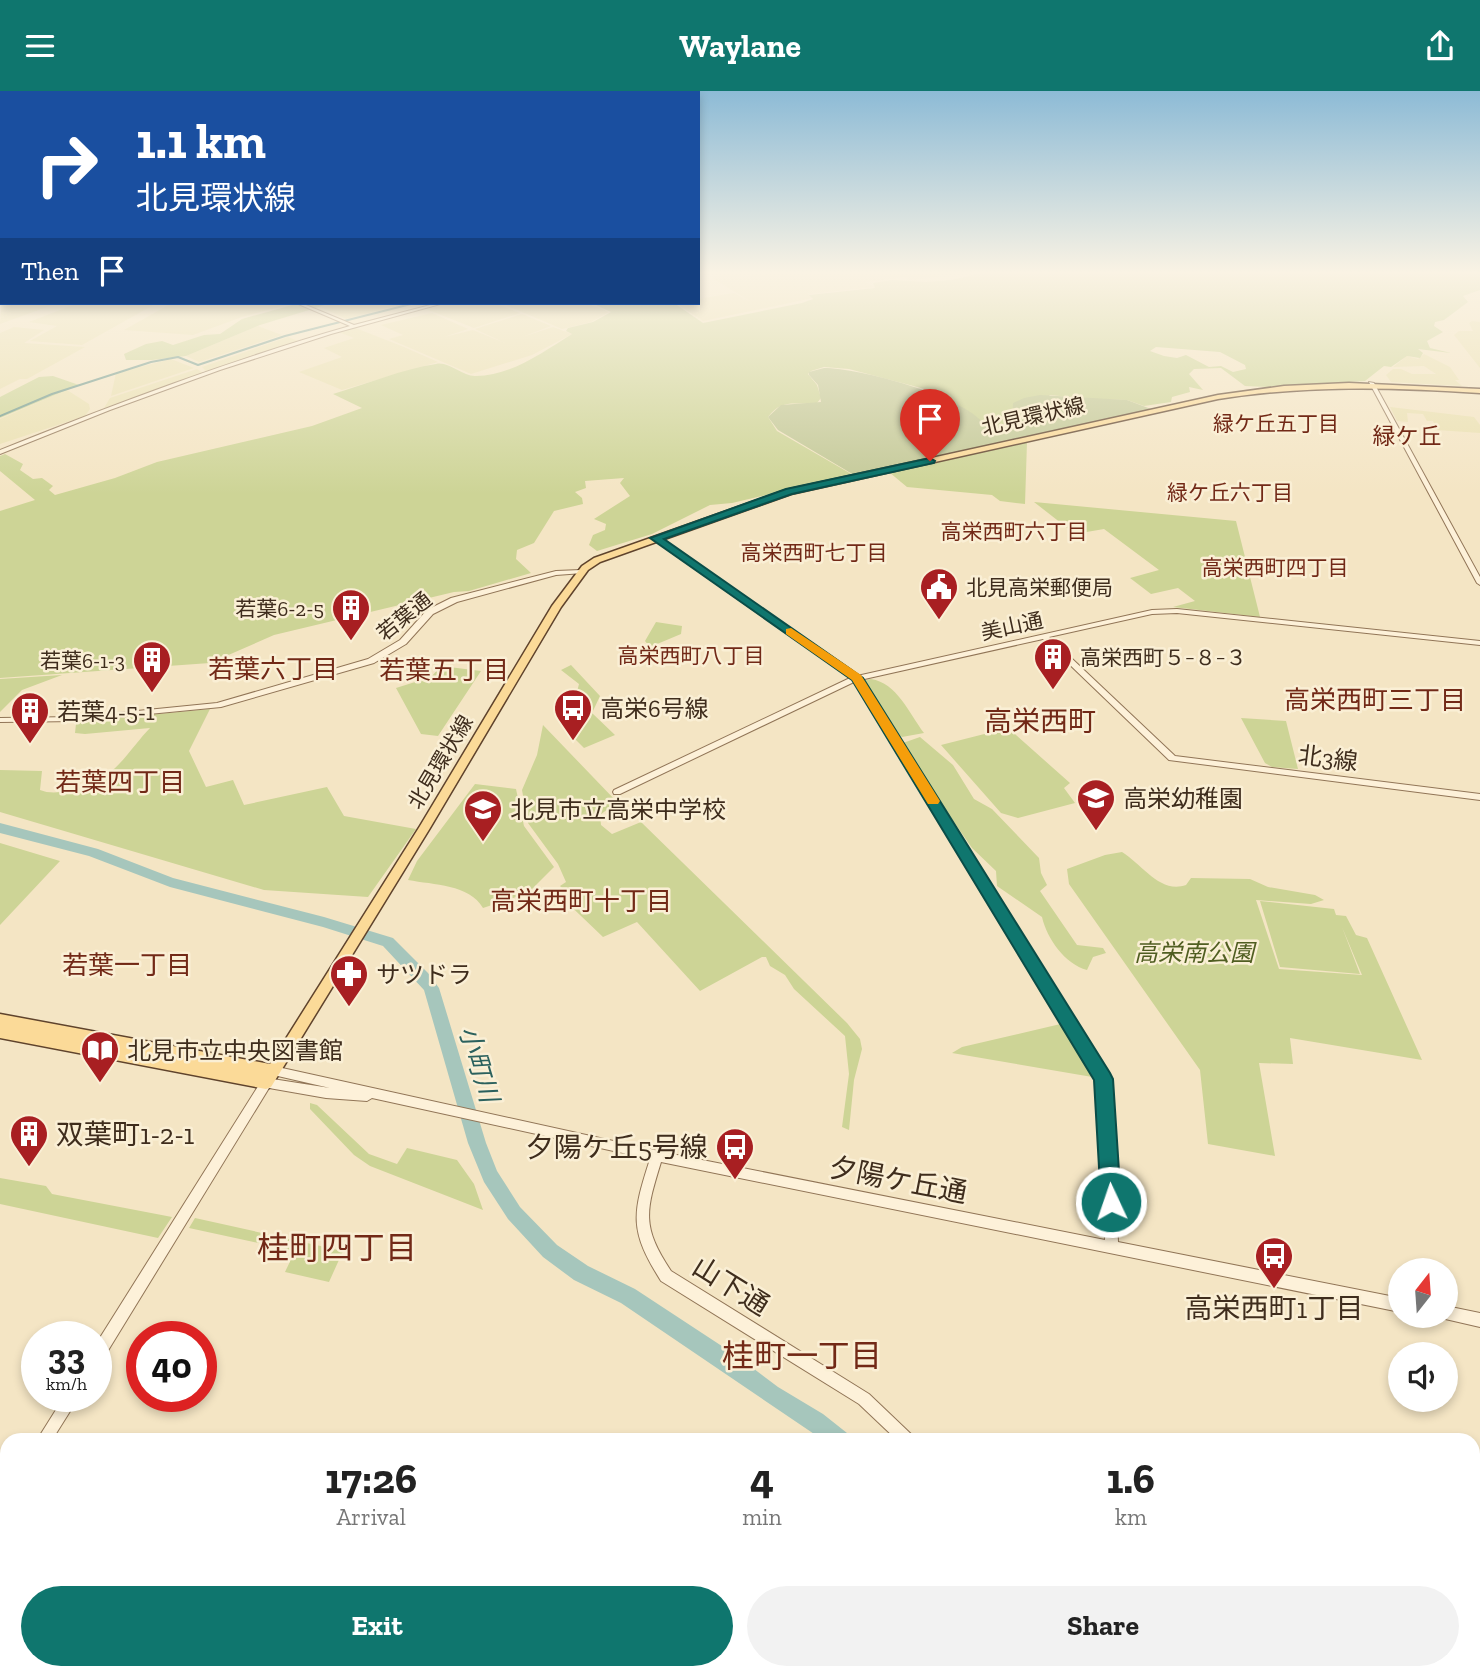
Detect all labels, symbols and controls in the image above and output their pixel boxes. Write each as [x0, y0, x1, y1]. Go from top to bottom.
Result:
icon: menu [21, 27, 59, 65]
text: Waylane [679, 27, 801, 65]
icon: share [1421, 27, 1459, 65]
text: 1.1 km [136, 112, 266, 171]
icon: right [21, 119, 112, 210]
text: 北見環状線 [136, 179, 296, 217]
icon: arrive [93, 252, 131, 290]
text: Then [21, 255, 79, 287]
pin [900, 389, 960, 461]
street label: 北見環状線 [979, 392, 1087, 440]
icon: arrive [911, 400, 949, 438]
district label: 緑ケ丘五丁目 [1213, 411, 1339, 436]
district label: 緑ケ丘 [1373, 422, 1442, 450]
district label: 緑ケ丘六丁目 [1167, 480, 1293, 505]
district label: 高栄西町六丁目 [941, 519, 1088, 544]
district label: 高栄西町七丁目 [741, 540, 888, 565]
district label: 高栄西町四丁目 [1202, 555, 1349, 580]
public building icon: 北見高栄郵便局 [918, 566, 960, 621]
place label: 北見高栄郵便局 [966, 575, 1113, 600]
street label: 若葉通 [372, 586, 436, 646]
building icon: 若葉6-2-5 [330, 587, 372, 642]
place label: 若葉6-2-5 [235, 596, 324, 621]
street label: 美山通 [979, 607, 1045, 645]
building icon: 高栄西町５−８−３ [1032, 636, 1074, 691]
building icon: 若葉6-1-3 [131, 639, 173, 694]
district label: 高栄西町八丁目 [618, 643, 765, 668]
place label: 高栄西町５−８−３ [1080, 645, 1247, 670]
place label: 若葉6-1-3 [40, 648, 125, 673]
district label: 若葉六丁目 [208, 653, 338, 685]
district label: 若葉五丁目 [379, 654, 509, 686]
district label: 高栄西町三丁目 [1284, 684, 1466, 716]
bus stop icon: 高栄6号線 [552, 687, 594, 742]
building icon: 若葉4-5-1 [9, 690, 51, 745]
place label: 高栄6号線 [600, 694, 709, 723]
place label: 若葉4-5-1 [57, 697, 155, 726]
district label: 高栄西町 [984, 705, 1096, 738]
street label: 北見環状線 [402, 711, 478, 813]
street label: 北3線 [1297, 740, 1359, 776]
district label: 若葉四丁目 [55, 766, 185, 798]
school or university icon: 高栄幼稚園 [1075, 777, 1117, 832]
place label: 高栄幼稚園 [1123, 784, 1243, 813]
school or university icon: 北見市立高栄中学校 [462, 788, 504, 843]
place label: 北見市立高栄中学校 [510, 795, 726, 824]
district label: 高栄西町十丁目 [490, 885, 672, 917]
park label: 高栄南公園 [1134, 938, 1257, 967]
district label: 若葉一丁目 [62, 949, 192, 981]
pharmacy icon: サツドラ [328, 953, 370, 1008]
place label: サツドラ [376, 960, 472, 989]
water label: 小町川 [452, 1022, 507, 1109]
library icon: 北見市立中央図書館 [79, 1029, 121, 1084]
place label: 北見市立中央図書館 [127, 1036, 343, 1065]
building icon: 双葉町1-2-1 [8, 1113, 50, 1168]
place label: 双葉町1-2-1 [56, 1118, 194, 1151]
bus stop icon: 夕陽ケ丘5号線 [714, 1126, 756, 1181]
place label: 夕陽ケ丘5号線 [526, 1131, 708, 1164]
street label: 夕陽ケ丘通 [826, 1150, 970, 1210]
position arrow [1074, 1165, 1148, 1239]
district label: 桂町四丁目 [257, 1229, 417, 1267]
bus stop icon: 高栄西町1丁目 [1253, 1235, 1295, 1290]
street label: 山下通 [687, 1250, 775, 1322]
north arrow [1388, 1258, 1458, 1328]
map controls [1388, 1258, 1458, 1412]
place label: 高栄西町1丁目 [1185, 1292, 1363, 1325]
speed limit sign: 40 [126, 1321, 217, 1412]
text: 33 [48, 1336, 85, 1378]
district label: 桂町一丁目 [722, 1337, 882, 1375]
button: sound [1388, 1342, 1458, 1412]
text: km/h [46, 1373, 87, 1395]
text: 17:26 [325, 1453, 417, 1504]
text: 4 [750, 1453, 774, 1504]
text: 1.6 [1107, 1453, 1155, 1504]
text: Arrival [336, 1503, 406, 1531]
text: min [742, 1503, 782, 1531]
text: km [1115, 1503, 1147, 1531]
button: Exit [21, 1586, 733, 1666]
button: Share [747, 1586, 1459, 1666]

